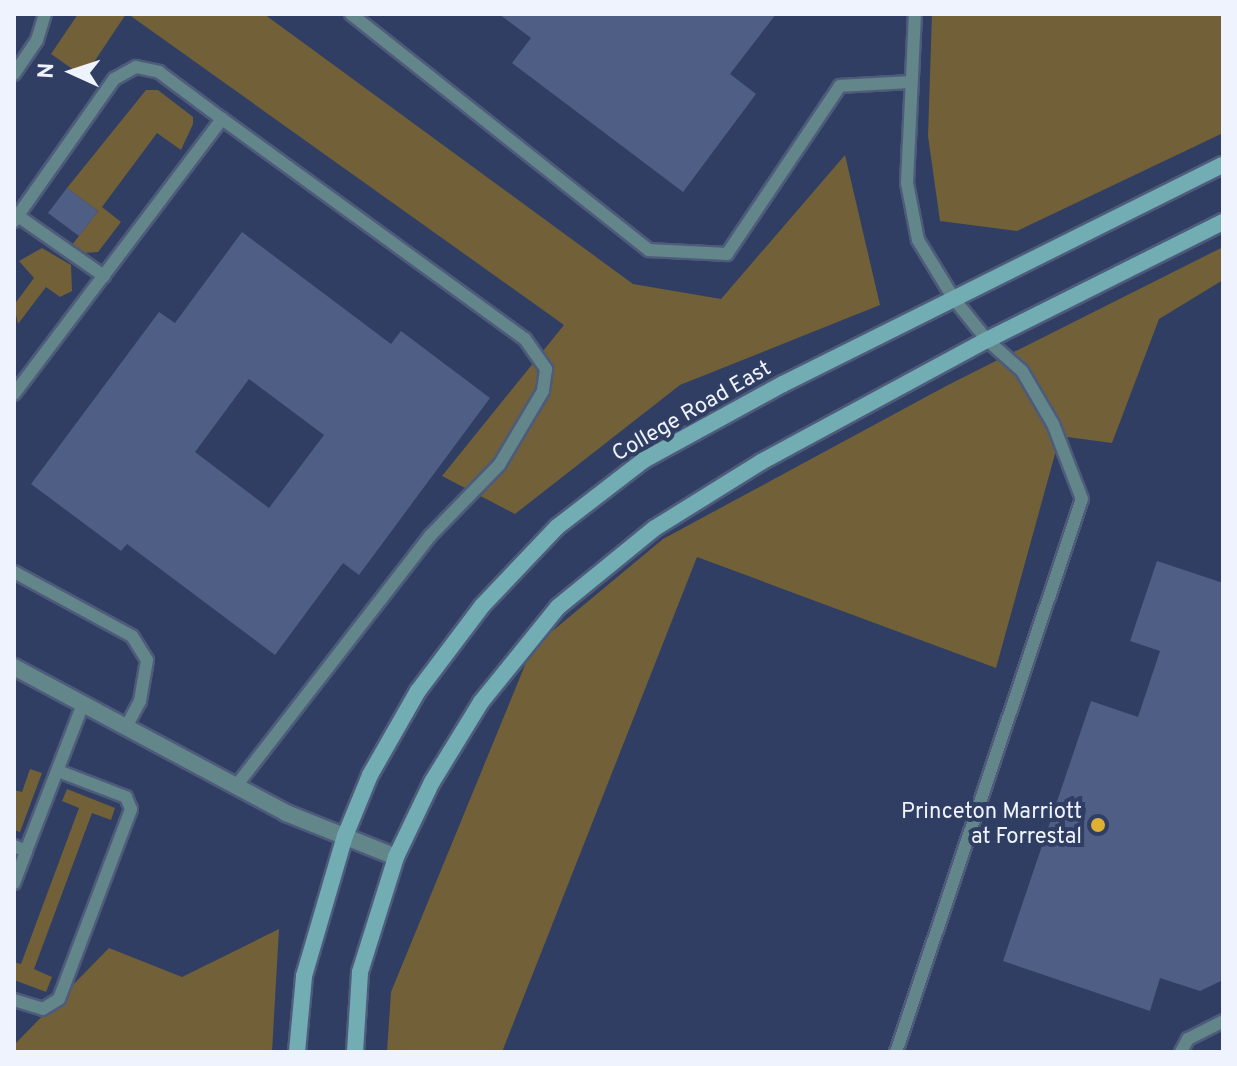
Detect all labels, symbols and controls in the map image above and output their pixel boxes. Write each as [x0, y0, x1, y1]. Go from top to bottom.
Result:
north arrow [32, 32, 112, 112]
text: N [34, 62, 61, 79]
street label: College Road East [608, 356, 776, 468]
place label: Princeton Marriott at Forrestal [901, 799, 1082, 850]
marker: Princeton Marriott at Forrestal [1089, 816, 1107, 834]

